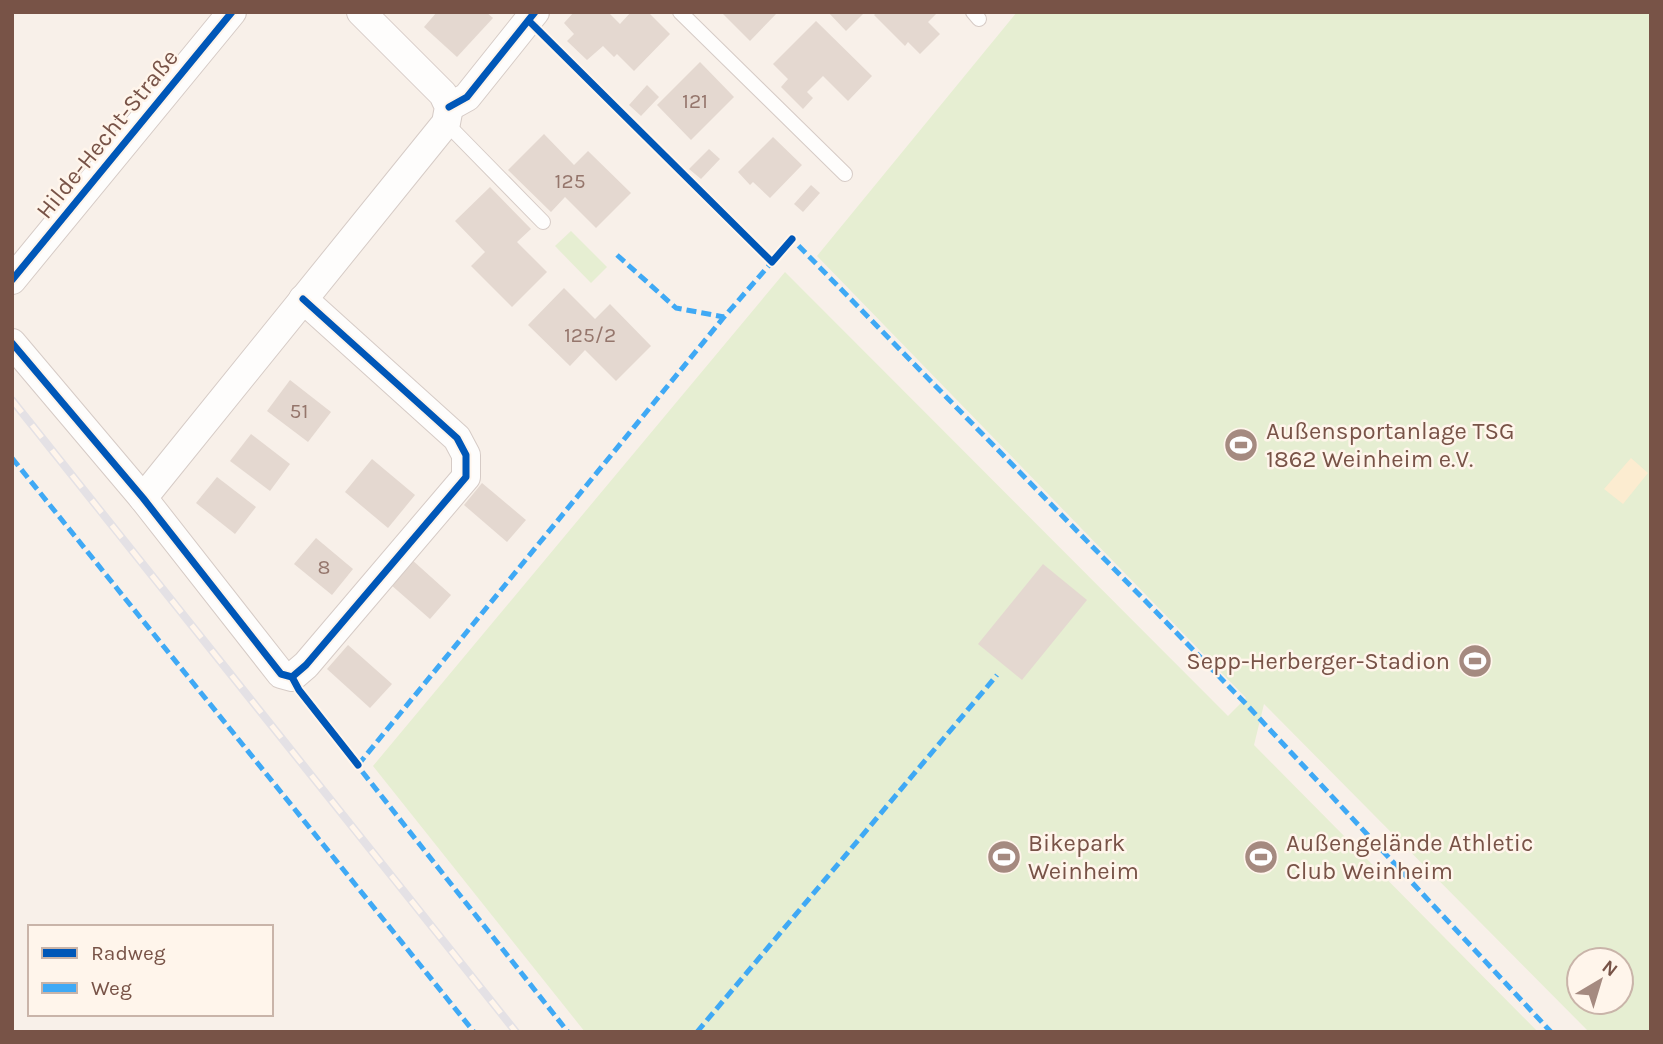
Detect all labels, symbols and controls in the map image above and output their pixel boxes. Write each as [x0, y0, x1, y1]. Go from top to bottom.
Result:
street label: Hilde-Hecht-Straße [30, 44, 184, 224]
house number: 121 [682, 89, 708, 113]
house number: 125 [555, 169, 585, 193]
house number: 125/2 [564, 323, 616, 347]
house number: 51 [290, 399, 308, 423]
place label: Außensportanlage TSG 1862 Weinheim e.V. [1266, 417, 1515, 473]
sports icon: Außensportanlage TSG 1862 Weinheim e.V. [1222, 426, 1260, 464]
house number: 8 [318, 555, 330, 579]
sports icon: Sepp-Herberger-Stadion [1456, 642, 1494, 680]
place label: Sepp-Herberger-Stadion [1186, 647, 1450, 675]
place label: Bikepark Weinheim [1028, 829, 1139, 885]
place label: Außengelände Athletic Club Weinheim [1286, 829, 1533, 885]
sports icon: Bikepark Weinheim [985, 838, 1023, 876]
sports icon: Außengelände Athletic Club Weinheim [1242, 838, 1280, 876]
legend [28, 925, 273, 1016]
text: Radweg [91, 941, 166, 965]
north arrow [1565, 946, 1635, 1016]
text: N [1598, 956, 1622, 981]
text: Weg [91, 976, 132, 1000]

